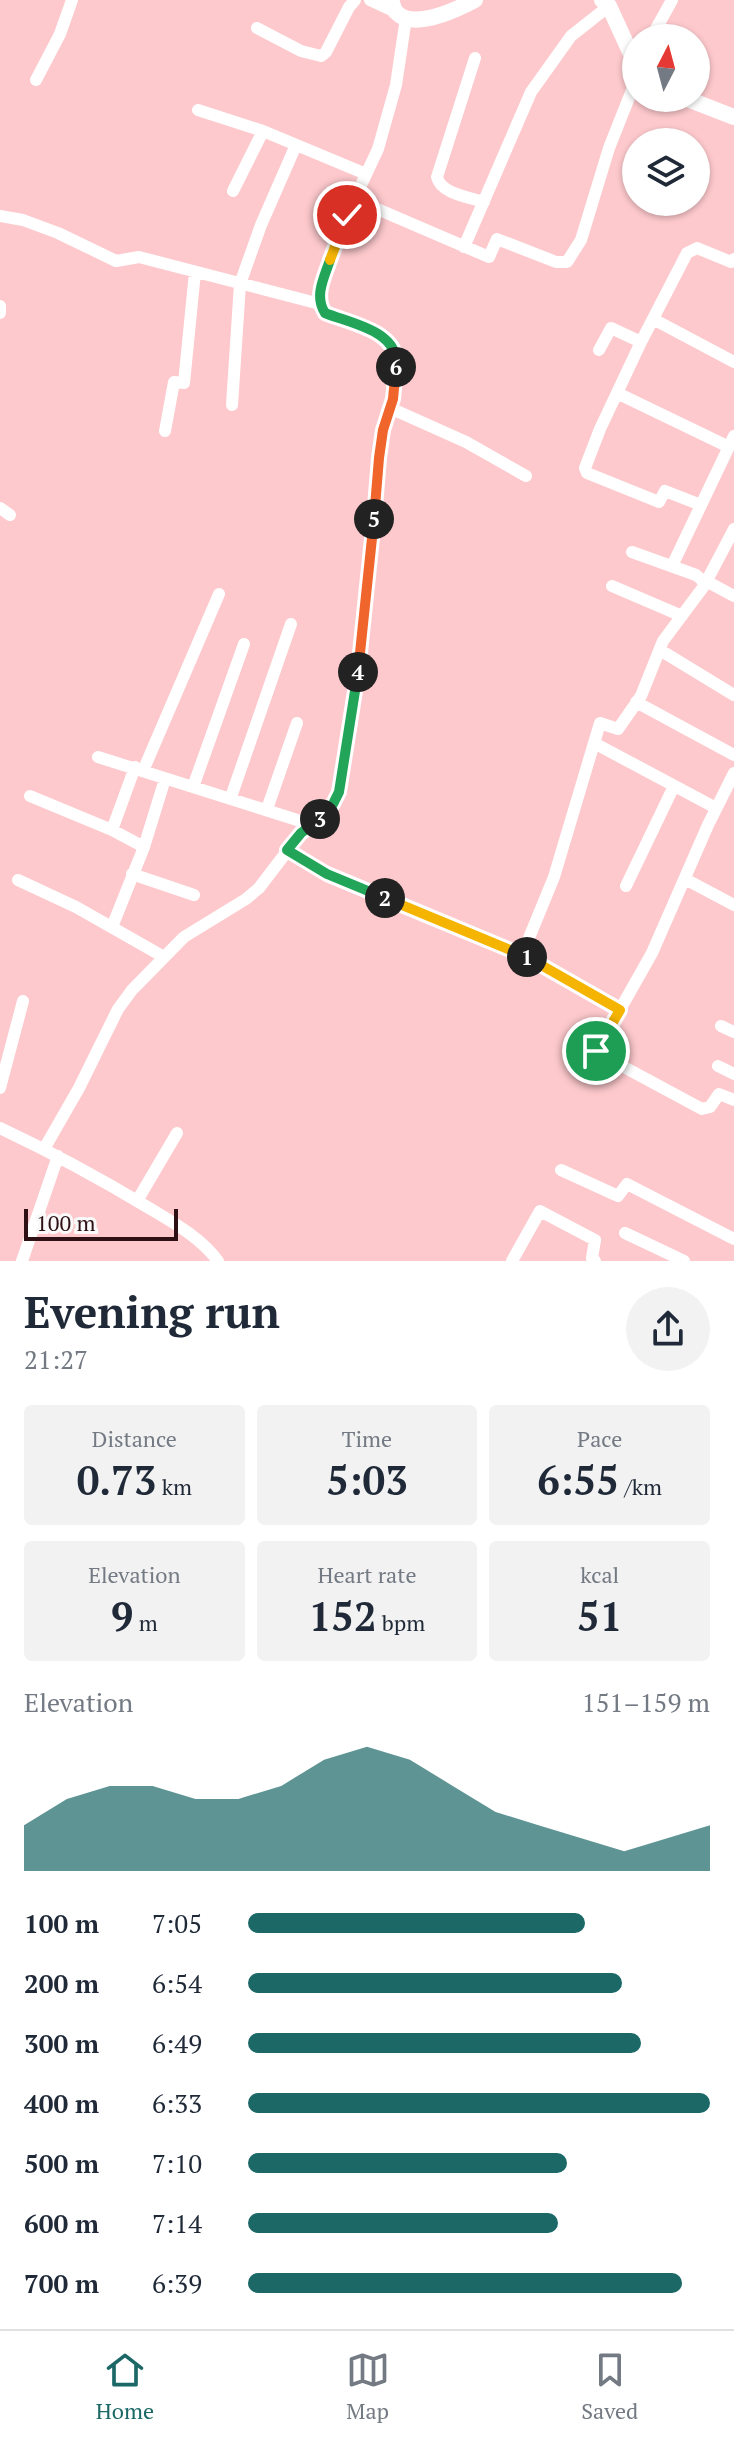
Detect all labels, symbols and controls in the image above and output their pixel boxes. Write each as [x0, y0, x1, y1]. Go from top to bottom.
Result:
north arrow [622, 24, 710, 112]
map controls [622, 24, 710, 216]
button: layers [622, 128, 710, 216]
pin [313, 181, 381, 249]
icon: check [325, 193, 369, 237]
pin: 6 [376, 347, 416, 387]
text: 6 [390, 352, 402, 381]
pin: 5 [354, 499, 394, 539]
text: 5 [368, 504, 380, 533]
pin: 4 [338, 652, 378, 692]
text: 4 [352, 657, 364, 686]
pin: 3 [300, 799, 340, 839]
text: 3 [314, 804, 326, 833]
pin: 2 [365, 878, 405, 918]
text: 2 [379, 883, 391, 912]
pin: 1 [507, 937, 547, 977]
text: 1 [521, 942, 533, 971]
pin [562, 1017, 630, 1085]
icon: arrive [574, 1029, 618, 1073]
scale bar [24, 1205, 178, 1241]
text: 100 m [36, 1208, 96, 1237]
text: Evening run [24, 1282, 280, 1341]
button: share [626, 1287, 710, 1371]
text: 21:27 [24, 1342, 88, 1376]
text: Distance [92, 1424, 177, 1453]
text: Time [342, 1424, 392, 1453]
text: Pace [577, 1424, 622, 1453]
text: 0.73 [77, 1453, 156, 1506]
text: 5:03 [326, 1453, 408, 1506]
text: 6:55 [537, 1453, 619, 1506]
text: km [156, 1472, 192, 1501]
text: /km [619, 1472, 662, 1501]
text: Elevation [88, 1560, 181, 1589]
text: Heart rate [318, 1560, 416, 1589]
text: kcal [580, 1560, 619, 1589]
text: 9 [111, 1589, 133, 1642]
text: 152 [309, 1589, 377, 1642]
text: 51 [577, 1589, 622, 1642]
text: m [133, 1608, 158, 1637]
text: bpm [377, 1608, 425, 1637]
text: Elevation [24, 1685, 133, 1719]
text: 151–159 m [582, 1685, 710, 1719]
text: 100 m [24, 1906, 99, 1940]
text: 7:05 [152, 1906, 202, 1940]
text: 200 m [24, 1966, 99, 2000]
text: 6:54 [152, 1966, 202, 2000]
text: 300 m [24, 2026, 99, 2060]
text: 6:49 [152, 2026, 202, 2060]
text: 400 m [24, 2086, 99, 2120]
text: 6:33 [152, 2086, 202, 2120]
text: 500 m [24, 2146, 99, 2180]
text: 7:10 [152, 2146, 202, 2180]
text: 600 m [24, 2206, 99, 2240]
text: 7:14 [152, 2206, 202, 2240]
text: 700 m [24, 2266, 99, 2300]
text: 6:39 [152, 2266, 202, 2300]
tab: Home [96, 2348, 154, 2425]
tab: Map [346, 2348, 390, 2425]
tab: Saved [581, 2348, 638, 2425]

